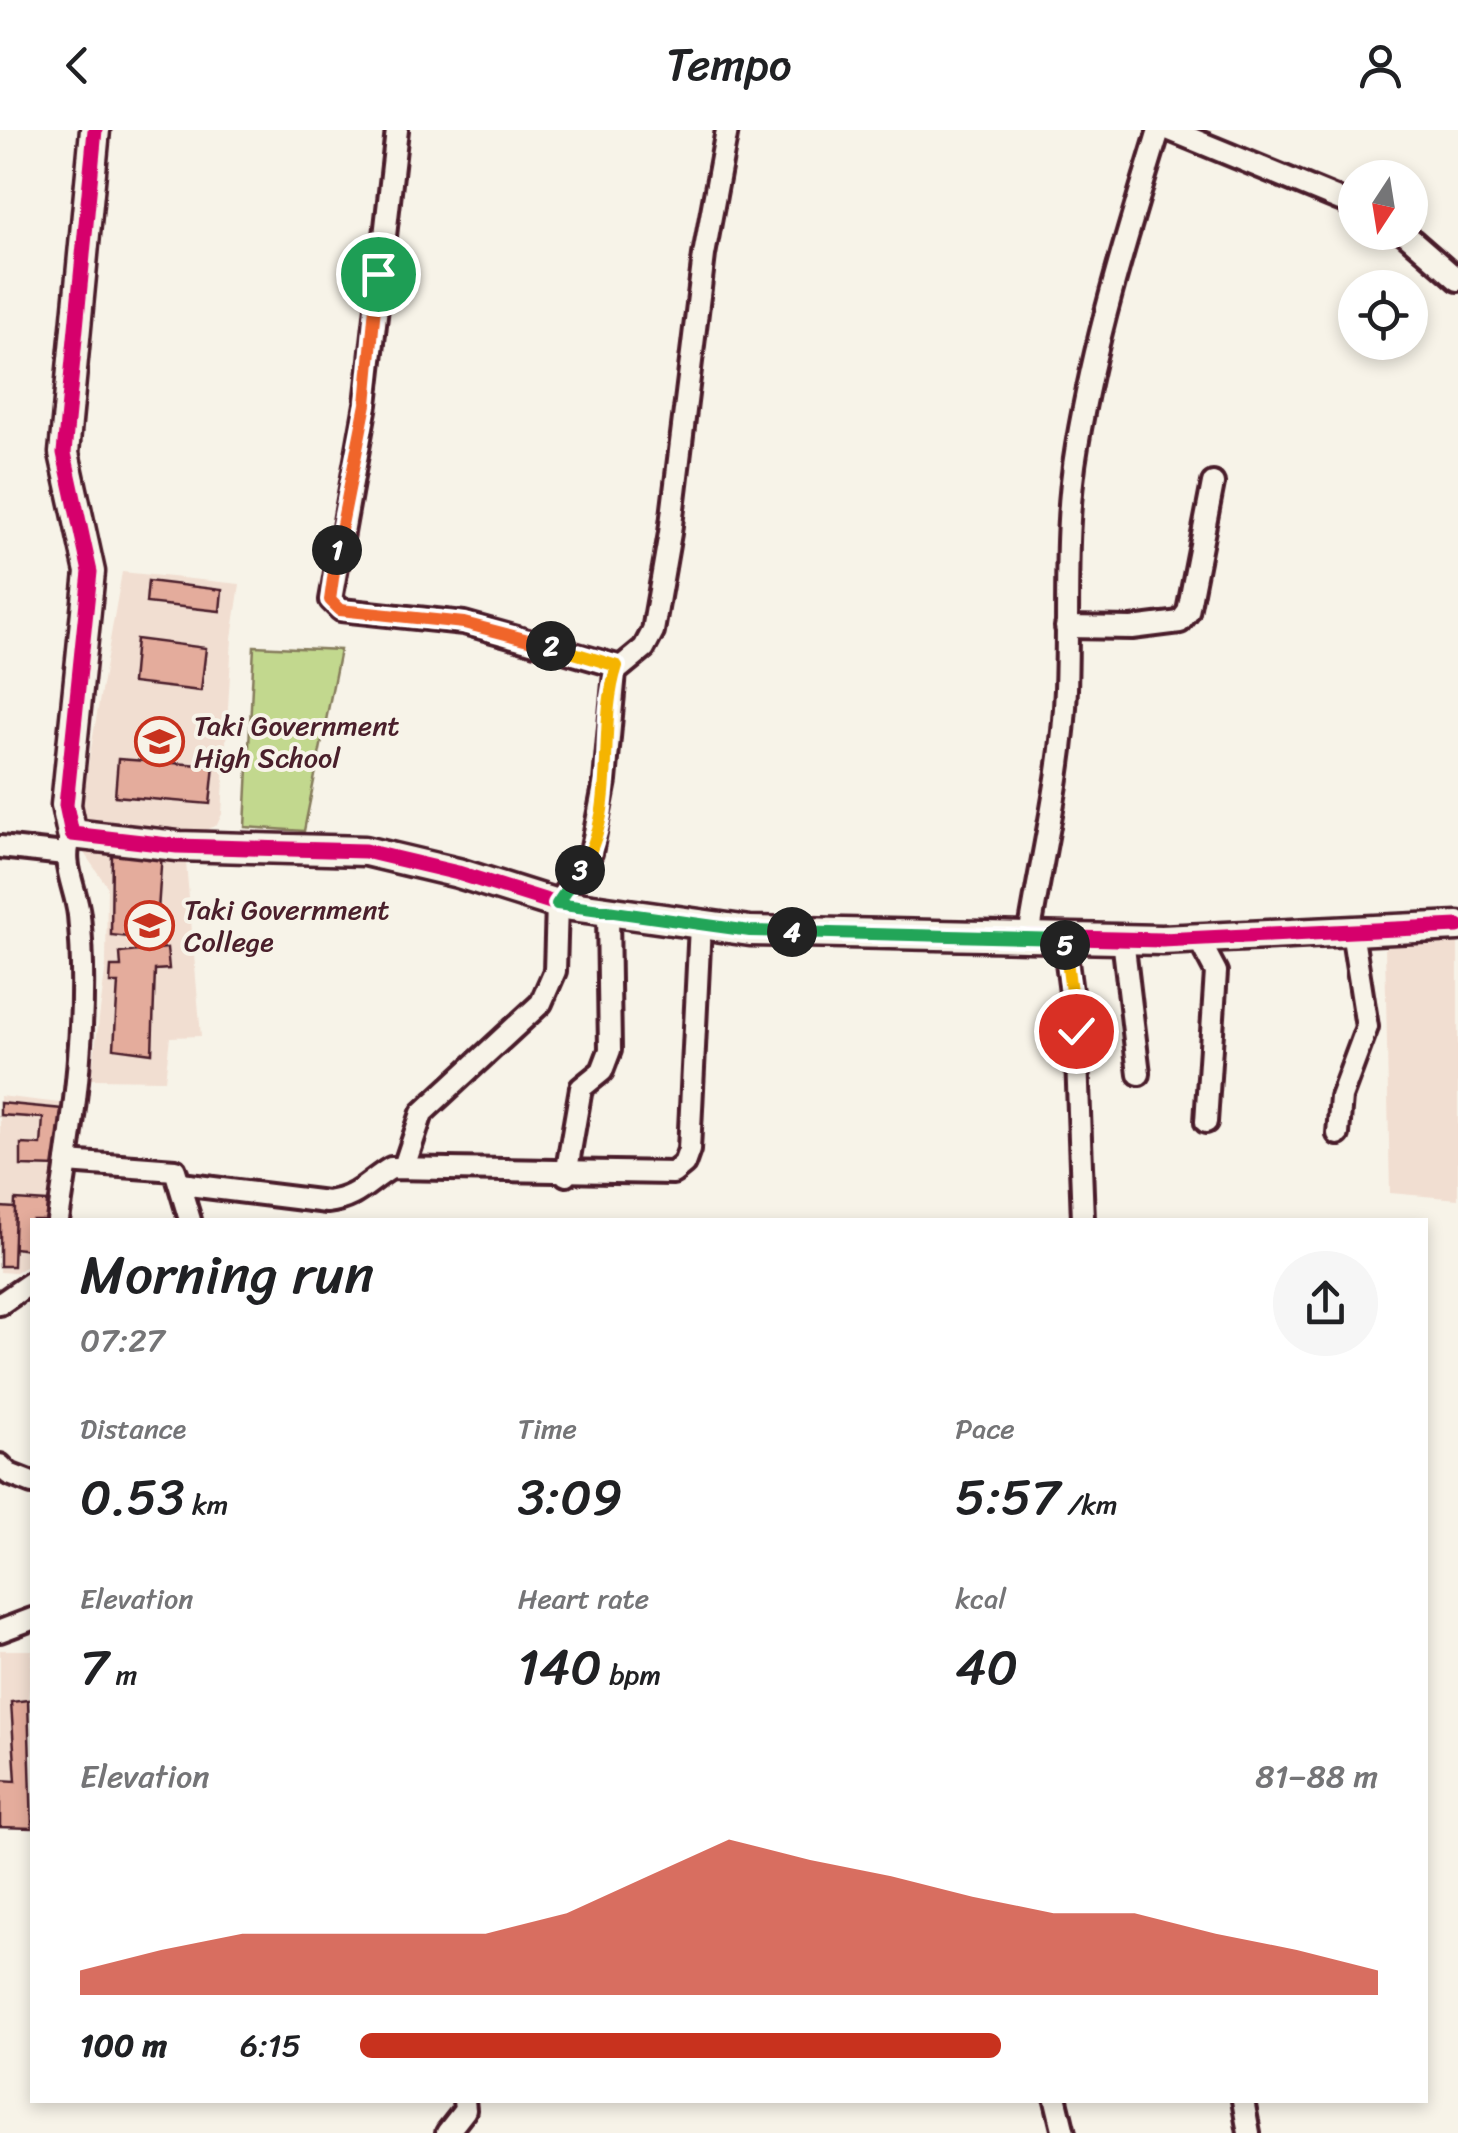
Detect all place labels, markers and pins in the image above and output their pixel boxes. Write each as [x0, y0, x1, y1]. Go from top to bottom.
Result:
pin [336, 232, 421, 317]
pin: 1 [312, 525, 362, 575]
pin: 2 [526, 621, 576, 671]
place label: Taki Government High School [194, 701, 400, 782]
school or university icon: Taki Government High School [133, 715, 185, 767]
pin: 3 [555, 845, 605, 895]
place label: Taki Government College [184, 885, 390, 966]
school or university icon: Taki Government College [123, 899, 175, 951]
pin: 4 [767, 907, 817, 957]
pin: 5 [1040, 920, 1090, 970]
pin [1034, 989, 1119, 1074]

